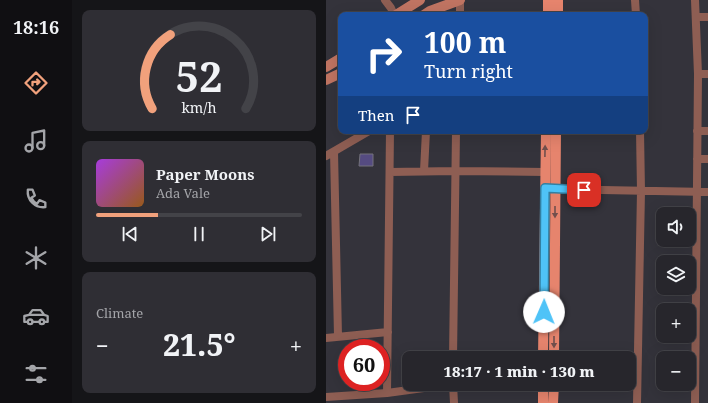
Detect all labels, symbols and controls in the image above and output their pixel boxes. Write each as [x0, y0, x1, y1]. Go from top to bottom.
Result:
text: 18:16 [13, 15, 59, 39]
text: 100 m [424, 23, 506, 61]
icon: right [358, 28, 410, 80]
text: 52 [175, 47, 223, 103]
text: Turn right [424, 59, 513, 83]
icon: directions [22, 69, 50, 97]
text: km/h [181, 97, 217, 116]
icon: arrive [402, 104, 424, 126]
text: Then [358, 105, 394, 125]
icon: music [22, 127, 50, 155]
one-way arrow [542, 144, 548, 157]
text: Paper Moons [156, 164, 255, 184]
pin [567, 173, 601, 207]
icon: arrive [573, 179, 595, 201]
text: Ada Vale [156, 184, 210, 202]
icon: phone [22, 185, 50, 213]
one-way arrow [552, 206, 558, 219]
map controls [656, 207, 696, 391]
button: sound [656, 207, 696, 247]
icon: previous [119, 223, 141, 245]
icon: pause [188, 223, 210, 245]
icon: next [257, 223, 279, 245]
icon: climate [22, 244, 50, 272]
button: layers [656, 255, 696, 295]
position arrow [523, 291, 565, 333]
icon: car [22, 302, 50, 330]
button: + [656, 303, 696, 343]
text: Climate [96, 304, 143, 322]
text: 21.5° [163, 324, 235, 365]
text: − [96, 330, 109, 360]
text: + [290, 330, 302, 360]
one-way arrow [551, 336, 557, 349]
speed limit sign: 60 [338, 339, 390, 391]
button: − [656, 351, 696, 391]
icon: filters [22, 360, 50, 388]
text: 18:17 · 1 min · 130 m [443, 361, 595, 381]

